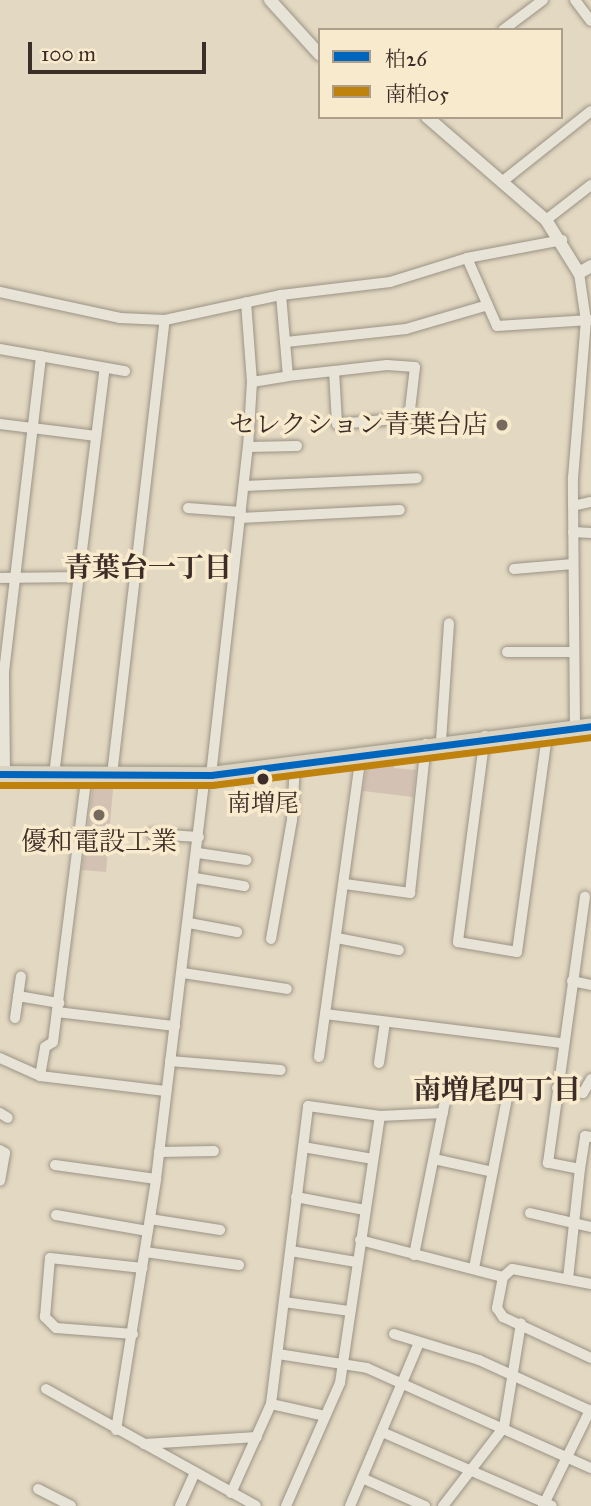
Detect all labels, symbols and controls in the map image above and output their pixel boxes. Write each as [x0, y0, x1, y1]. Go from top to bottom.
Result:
scale bar [32, 28, 210, 72]
legend [318, 28, 563, 119]
text: 100 m [41, 41, 96, 67]
text: 柏26 [385, 46, 427, 72]
text: 南柏05 [385, 81, 449, 107]
place label: セレクション青葉台店 [228, 409, 488, 441]
marker: セレクション青葉台店 [494, 417, 510, 433]
district label: 青葉台一丁目 [64, 551, 232, 585]
marker: 南増尾 [256, 772, 270, 786]
place label: 南増尾 [227, 790, 299, 818]
marker: 優和電設工業 [91, 807, 107, 823]
place label: 優和電設工業 [21, 826, 177, 858]
district label: 南増尾四丁目 [413, 1073, 581, 1107]

